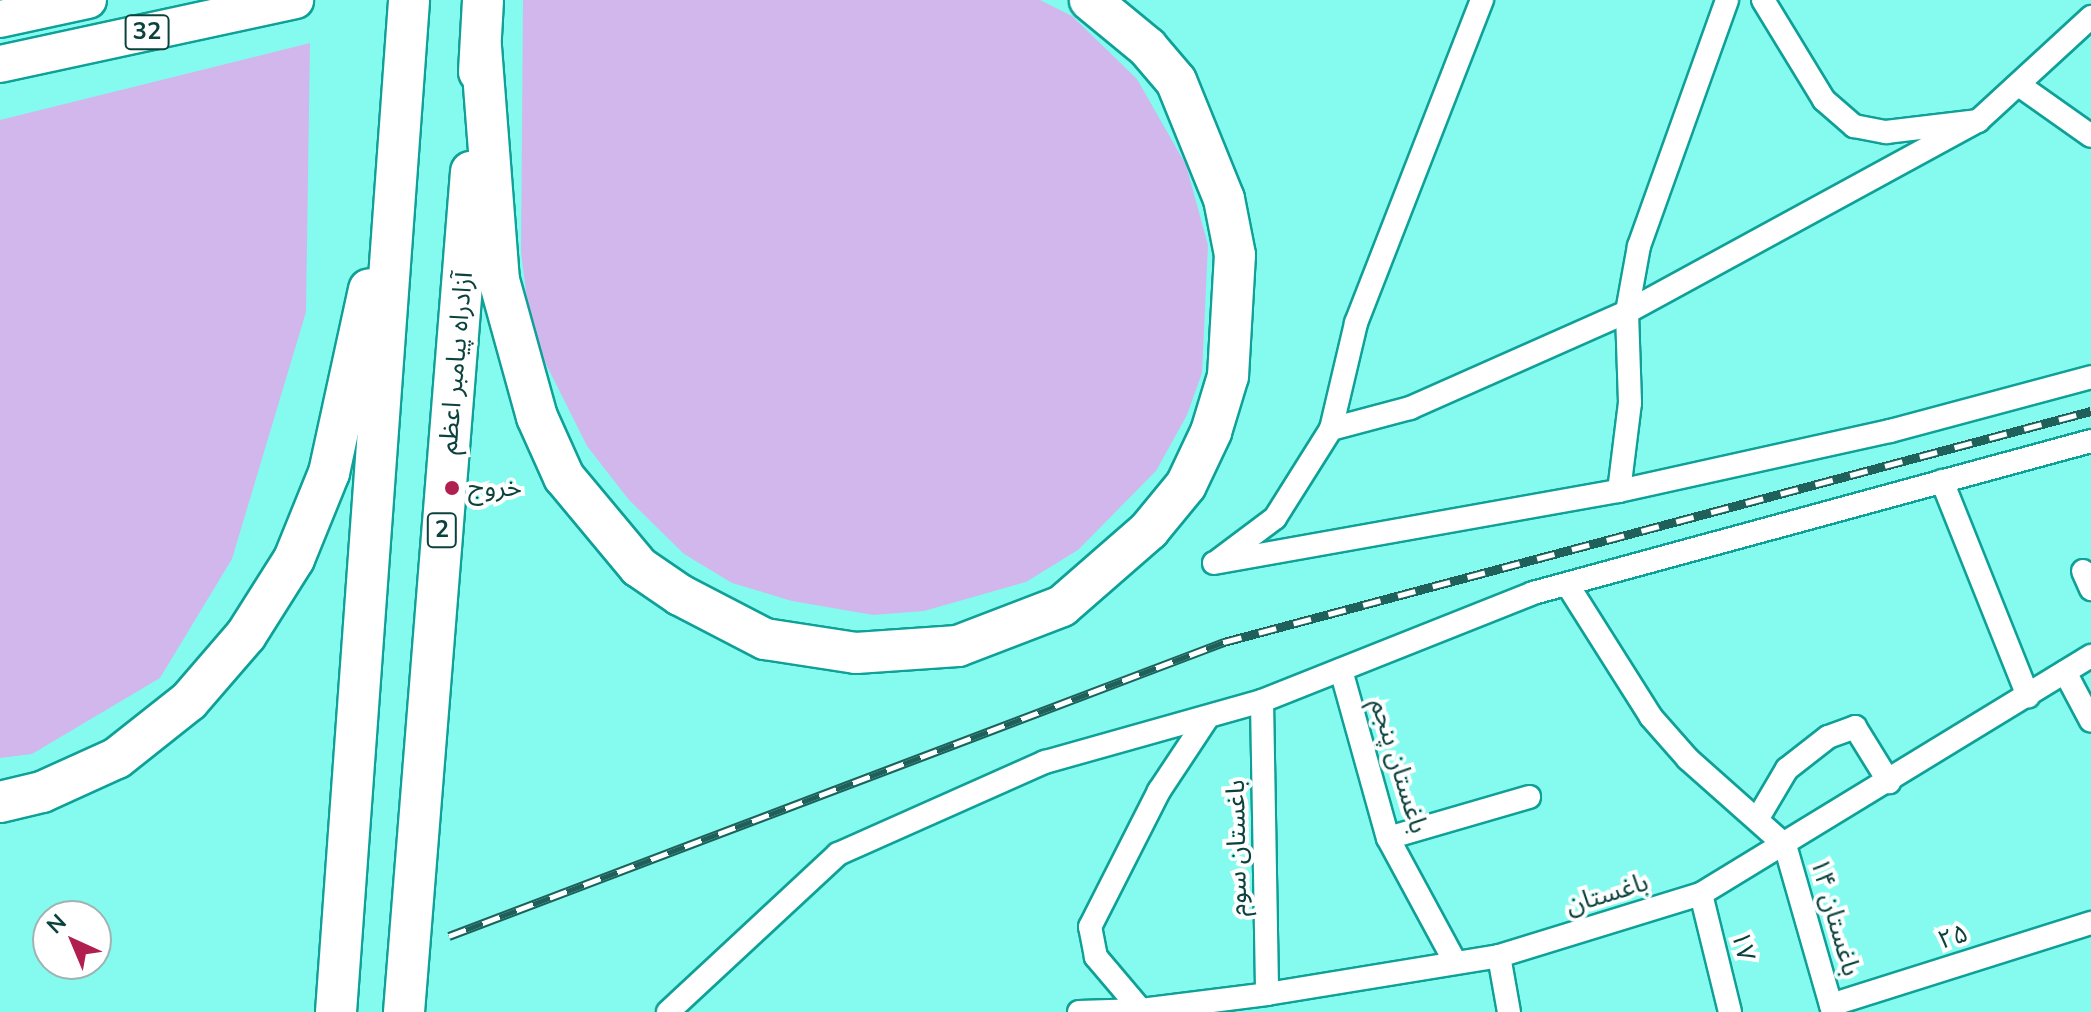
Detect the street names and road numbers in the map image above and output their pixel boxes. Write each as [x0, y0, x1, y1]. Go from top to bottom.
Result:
road number: 32 [123, 12, 171, 52]
street label: آزادراه پیامبر اعظم [432, 271, 480, 455]
road number: 2 [426, 510, 458, 550]
street label: باغستان پنجم [1364, 695, 1434, 837]
street label: باغستان سوم [1220, 779, 1254, 917]
street label: باغستان ۱۴ [1803, 854, 1867, 980]
street label: باغستان [1562, 867, 1652, 921]
street label: ۲۵ [1934, 918, 1972, 956]
street label: ۱۷ [1724, 928, 1762, 964]

